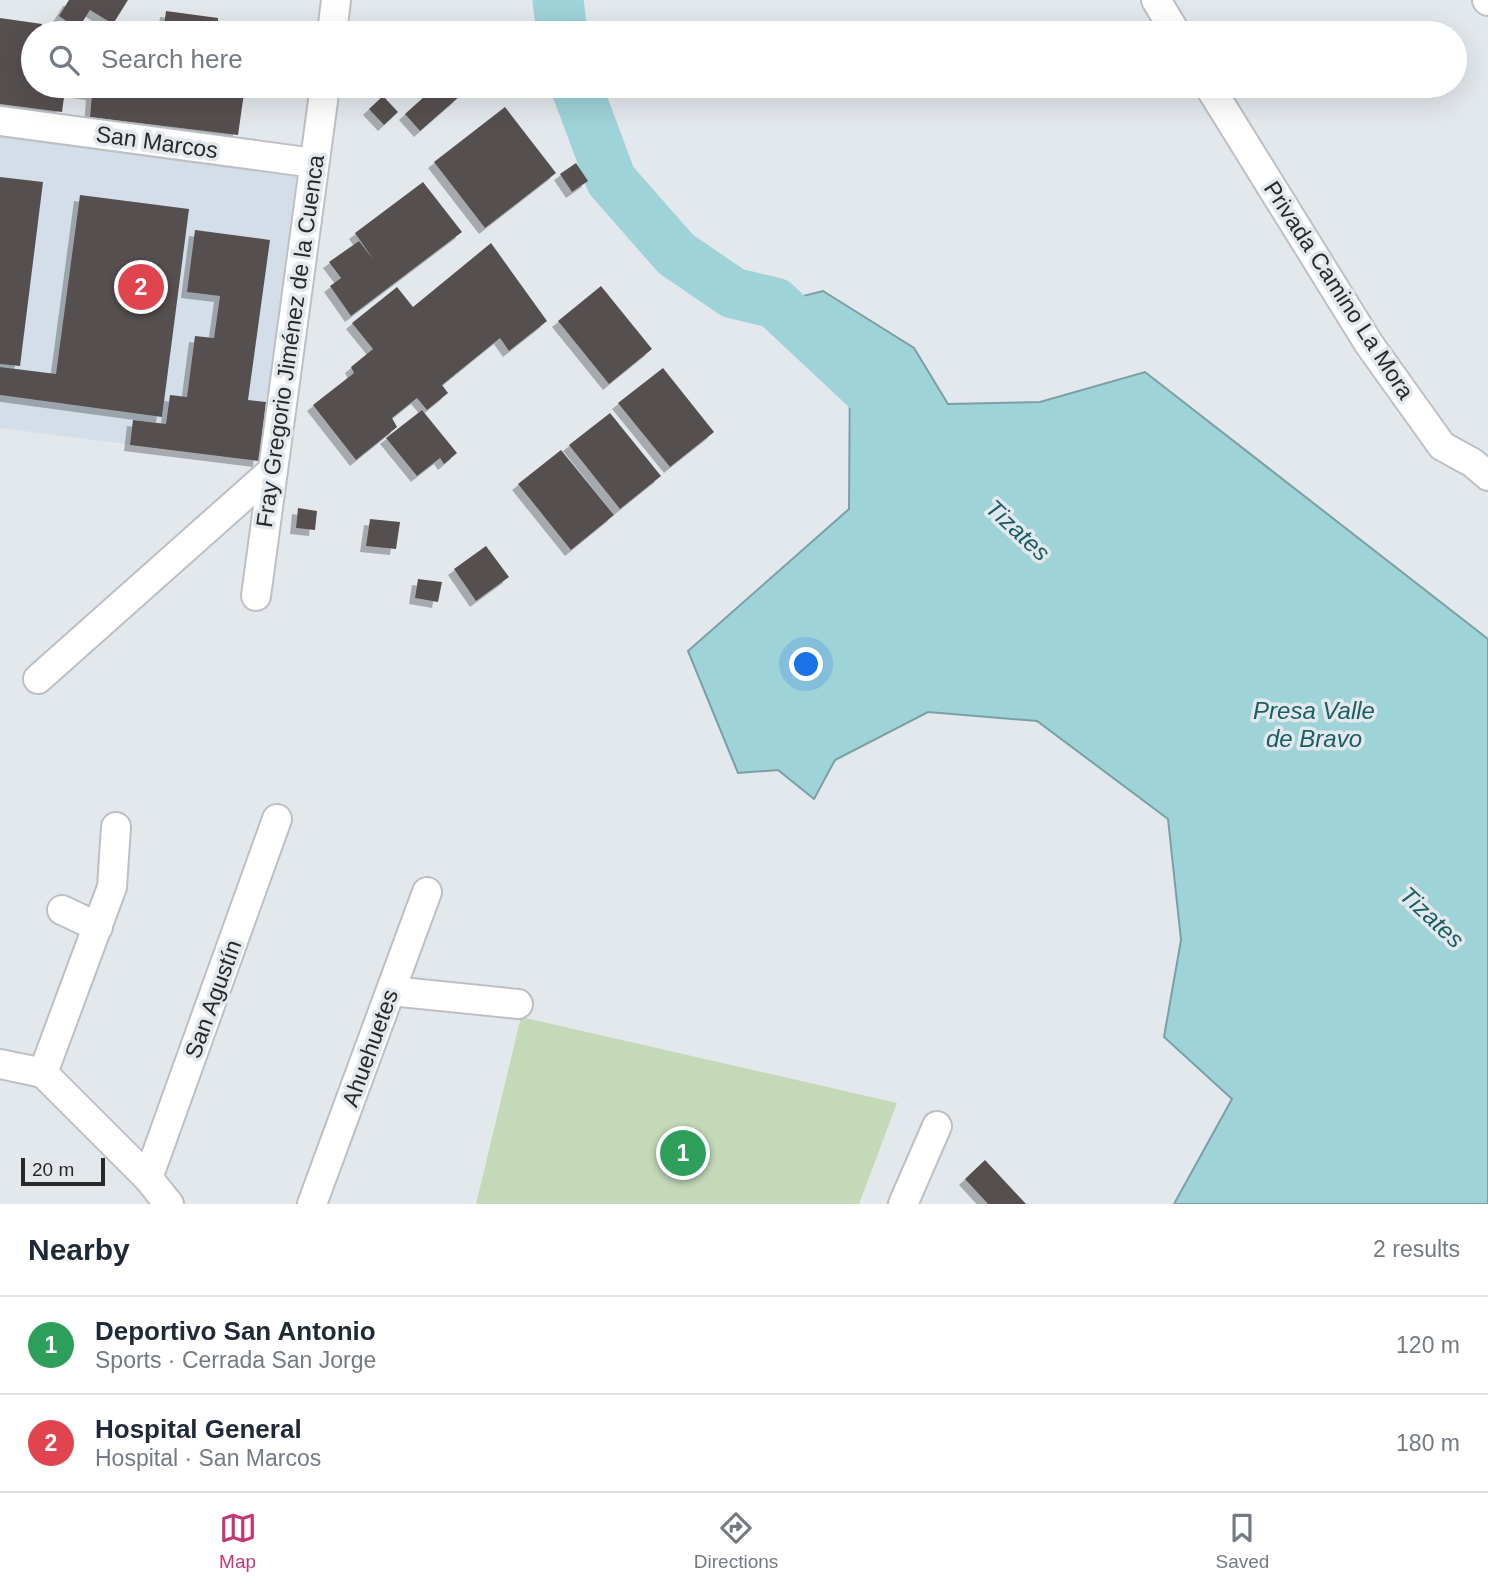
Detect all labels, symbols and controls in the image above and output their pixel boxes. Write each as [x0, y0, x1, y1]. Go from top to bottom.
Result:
search box [21, 21, 1467, 98]
icon: search [45, 41, 83, 79]
text: Search here [101, 44, 243, 74]
street label: San Marcos [94, 121, 220, 163]
street label: Fray Gregorio Jiménez de la Cuenca [251, 153, 329, 529]
street label: Privada Camino La Mora [1259, 176, 1419, 404]
pin: 2 [118, 261, 164, 313]
water label: Tizates [981, 494, 1055, 566]
your location [789, 647, 823, 681]
water label: Presa Valle de Bravo [1253, 697, 1375, 752]
water label: Tizates [1395, 881, 1469, 953]
street label: San Agustín [180, 936, 246, 1062]
street label: Ahuehuetes [337, 986, 403, 1110]
pin: 1 [660, 1127, 706, 1179]
scale bar [21, 1155, 105, 1187]
text: 20 m [32, 1159, 74, 1180]
text: Nearby [28, 1233, 130, 1266]
text: 2 results [1373, 1236, 1460, 1262]
text: Deportivo San Antonio [95, 1316, 376, 1346]
text: 1 [45, 1332, 57, 1358]
text: 120 m [1396, 1332, 1460, 1358]
text: Sports · Cerrada San Jorge [95, 1347, 376, 1373]
text: Hospital General [95, 1414, 302, 1444]
text: 2 [45, 1430, 57, 1456]
text: 180 m [1396, 1430, 1460, 1456]
text: Hospital · San Marcos [95, 1445, 321, 1471]
tab: Map [219, 1509, 257, 1573]
tab: Directions [694, 1509, 778, 1573]
tab: Saved [1215, 1509, 1269, 1573]

